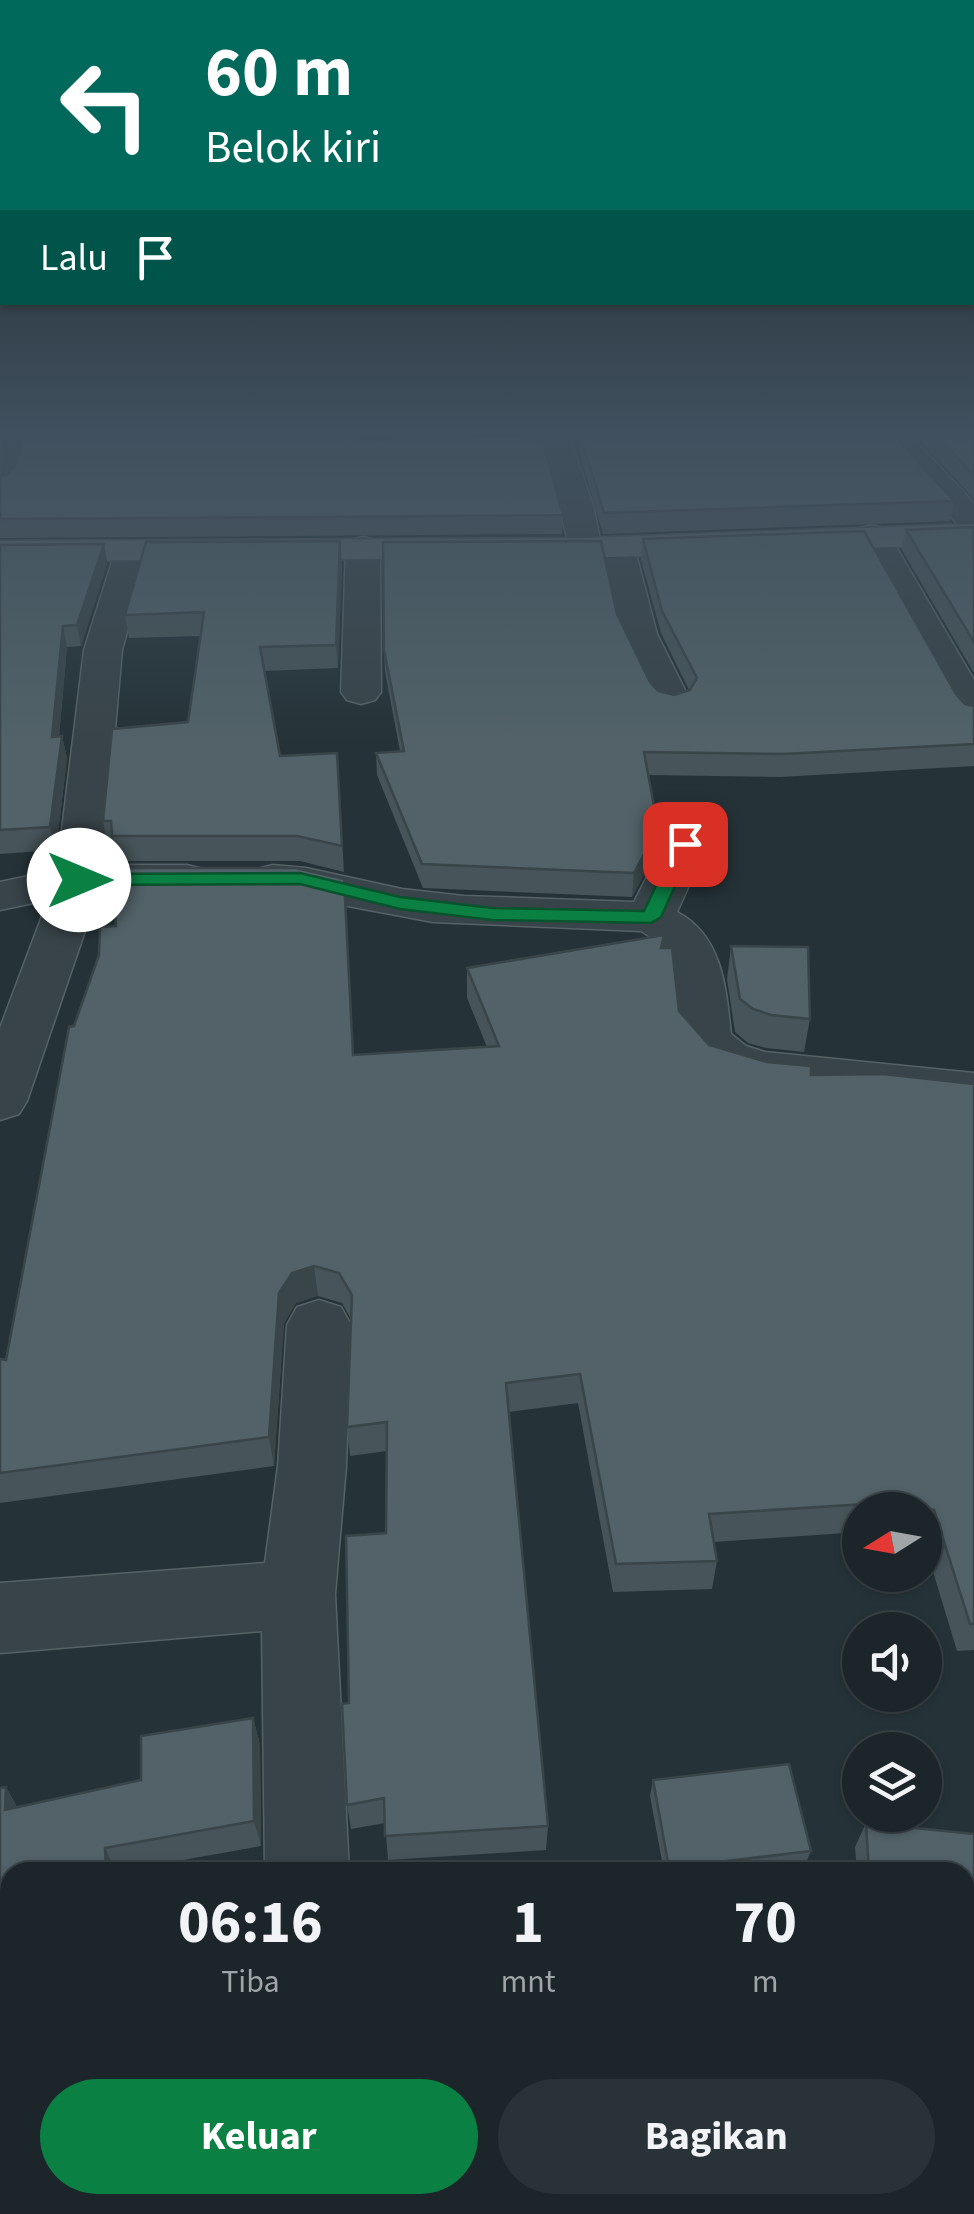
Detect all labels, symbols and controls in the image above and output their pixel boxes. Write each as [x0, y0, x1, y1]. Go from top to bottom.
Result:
text: 60 m [205, 23, 353, 123]
icon: left [40, 40, 170, 170]
text: Belok kiri [205, 116, 381, 180]
icon: arrive [128, 230, 183, 285]
text: Lalu [40, 231, 108, 285]
pin [643, 802, 728, 887]
icon: arrive [658, 817, 713, 872]
position arrow [27, 828, 131, 932]
north arrow [842, 1492, 942, 1592]
map controls [842, 1492, 942, 1832]
button: sound [842, 1612, 942, 1712]
button: layers [842, 1732, 942, 1832]
text: 06:16 [178, 1881, 323, 1966]
text: 1 [512, 1881, 544, 1966]
text: 70 [734, 1881, 797, 1966]
text: Tiba [221, 1959, 280, 2005]
text: mnt [501, 1959, 556, 2005]
text: m [752, 1959, 779, 2005]
button: Keluar [40, 2079, 478, 2194]
button: Bagikan [498, 2079, 935, 2194]

